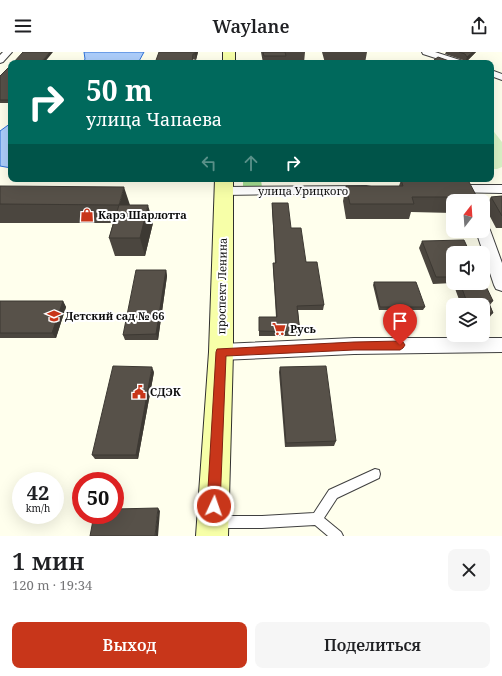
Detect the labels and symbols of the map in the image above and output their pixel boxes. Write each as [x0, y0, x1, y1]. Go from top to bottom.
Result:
street label: улица Урицкого [258, 183, 348, 198]
north arrow [446, 194, 490, 238]
shop icon: Карэ Шарлотта [79, 207, 95, 223]
place label: Карэ Шарлотта [98, 207, 187, 222]
street label: проспект Ленина [213, 237, 230, 334]
pin [383, 304, 417, 345]
school or university icon: Детский сад № 66 [46, 308, 62, 324]
place label: Детский сад № 66 [65, 308, 165, 323]
supermarket icon: Русь [271, 321, 287, 337]
place label: Русь [290, 321, 316, 336]
public building icon: СДЭК [131, 384, 147, 400]
place label: СДЭК [150, 384, 182, 399]
speed limit sign: 50 [72, 472, 124, 524]
position arrow [193, 485, 235, 527]

